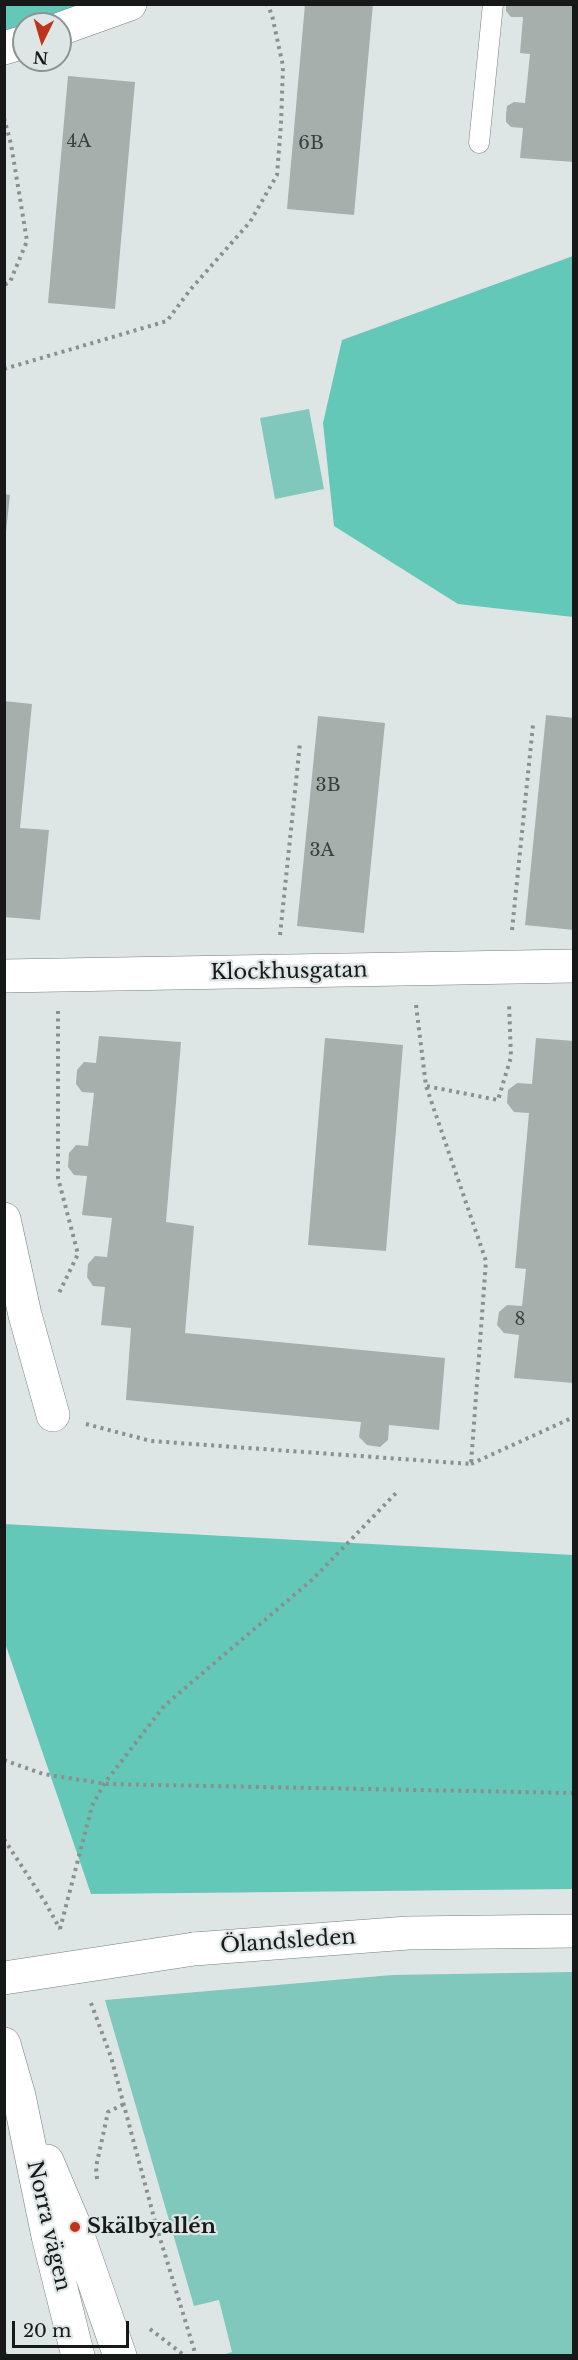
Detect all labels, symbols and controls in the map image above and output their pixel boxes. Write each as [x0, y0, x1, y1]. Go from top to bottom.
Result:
north arrow [12, 12, 72, 72]
text: N [32, 47, 49, 69]
house number: 4A [67, 131, 91, 153]
house number: 6B [298, 133, 324, 155]
house number: 3B [316, 775, 340, 797]
house number: 3A [310, 840, 334, 862]
street label: Klockhusgatan [210, 958, 368, 986]
house number: 8 [515, 1309, 525, 1331]
street label: Ölandsleden [219, 1925, 357, 1959]
street label: Norra vägen [21, 2158, 75, 2294]
place label: Skälbyallén [87, 2214, 216, 2240]
marker: Skälbyallén [68, 2220, 82, 2234]
scale bar [15, 2309, 132, 2347]
text: 20 m [23, 2320, 71, 2342]

